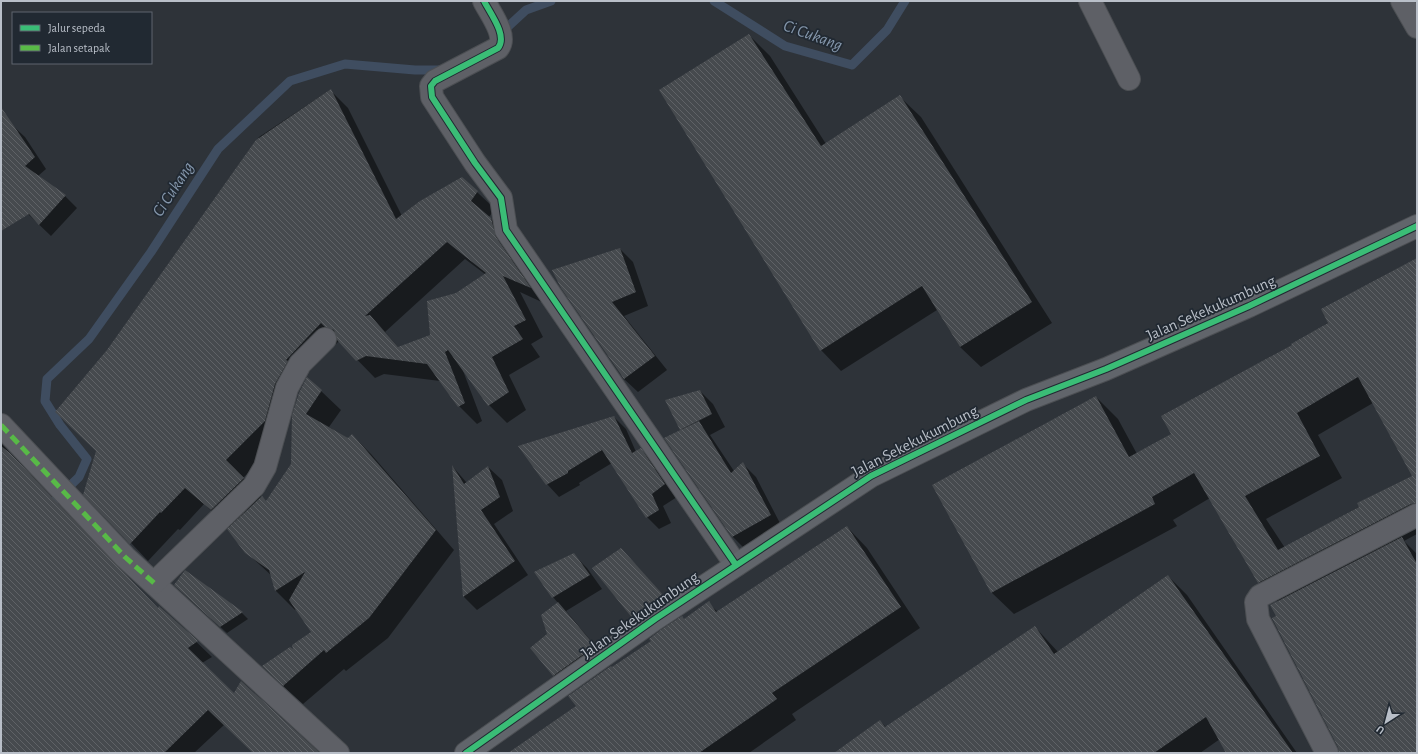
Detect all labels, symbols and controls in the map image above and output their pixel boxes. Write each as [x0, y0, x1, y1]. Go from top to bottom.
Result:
legend [12, 12, 152, 64]
water label: Ci Cukang [781, 16, 845, 54]
text: Jalur sepeda [48, 22, 106, 34]
text: Jalan setapak [48, 42, 111, 54]
water label: Ci Cukang [149, 159, 197, 219]
street label: Jalan Sekekukumbung [1144, 272, 1278, 344]
street label: Jalan Sekekukumbung [849, 402, 981, 480]
street label: Jalan Sekekukumbung [578, 568, 702, 661]
north arrow [1366, 702, 1406, 742]
text: U [1374, 723, 1386, 736]

